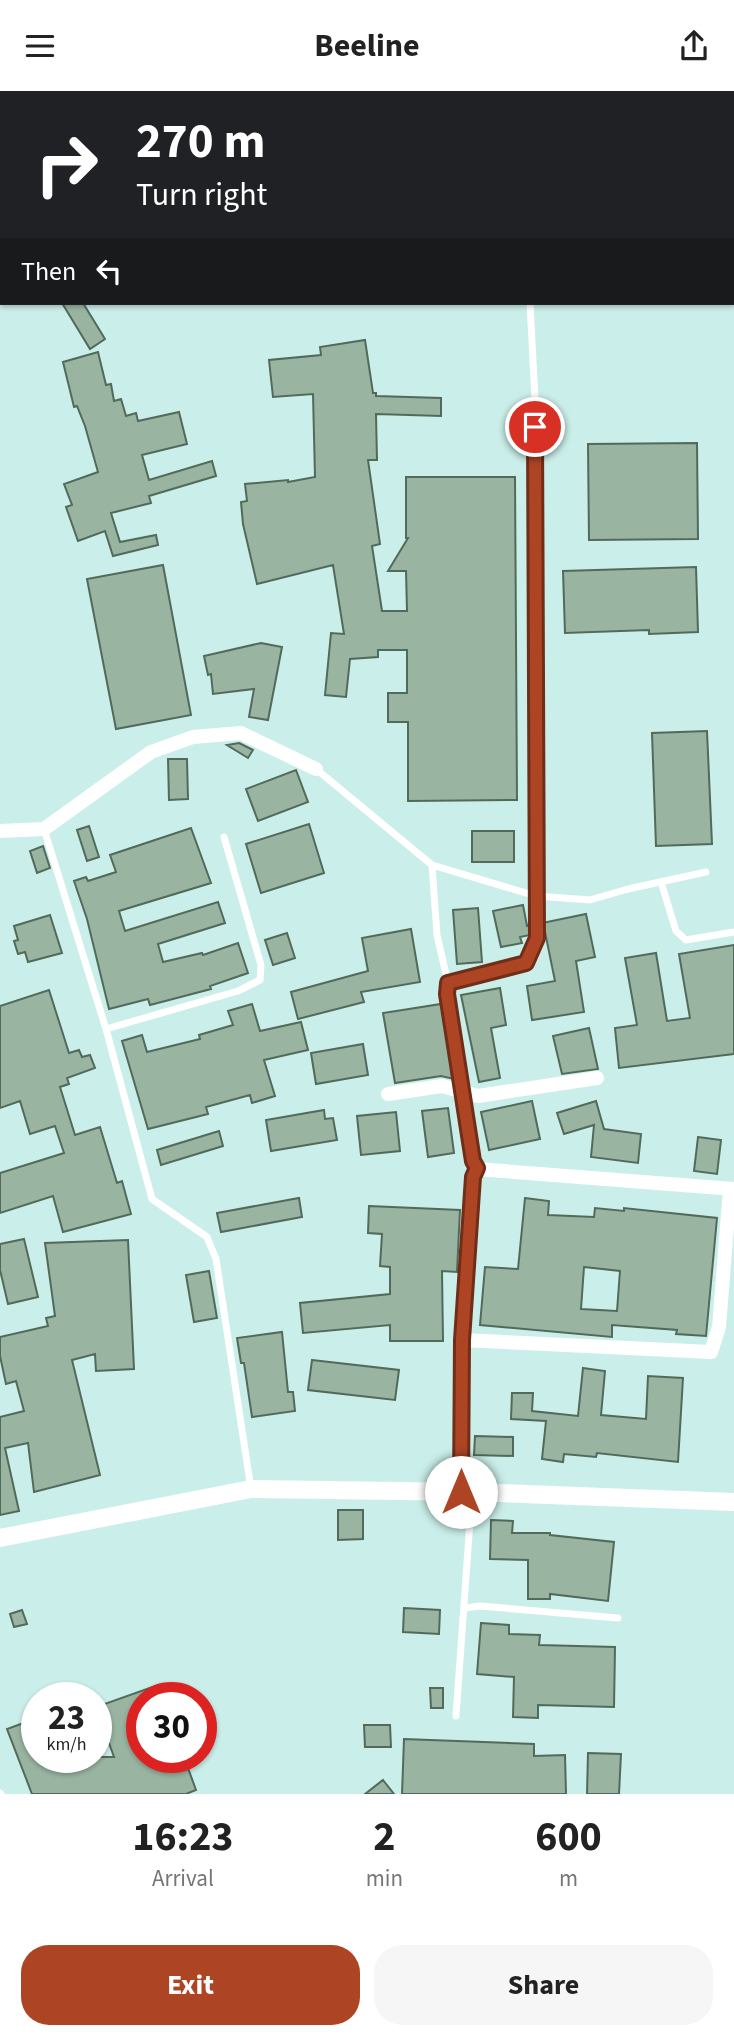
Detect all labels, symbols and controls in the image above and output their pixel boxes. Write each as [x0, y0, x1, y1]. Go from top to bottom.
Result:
text: Beeline [314, 23, 420, 69]
icon: menu [21, 27, 59, 65]
icon: share [675, 27, 713, 65]
text: 270 m [136, 107, 265, 177]
icon: right [21, 119, 112, 210]
text: Turn right [136, 172, 267, 218]
icon: left [90, 252, 128, 290]
text: Then [21, 253, 76, 290]
pin [505, 397, 565, 457]
icon: arrive [516, 408, 554, 446]
position arrow [424, 1455, 498, 1529]
speed limit sign: 30 [126, 1682, 217, 1773]
text: 23 [48, 1693, 85, 1743]
text: km/h [47, 1732, 86, 1757]
text: 16:23 [132, 1807, 234, 1867]
text: 2 [373, 1807, 395, 1867]
text: 600 [535, 1807, 602, 1867]
text: Arrival [152, 1862, 214, 1895]
text: min [366, 1862, 403, 1895]
text: m [559, 1862, 578, 1895]
button: Exit [21, 1945, 360, 2025]
button: Share [374, 1945, 713, 2025]

